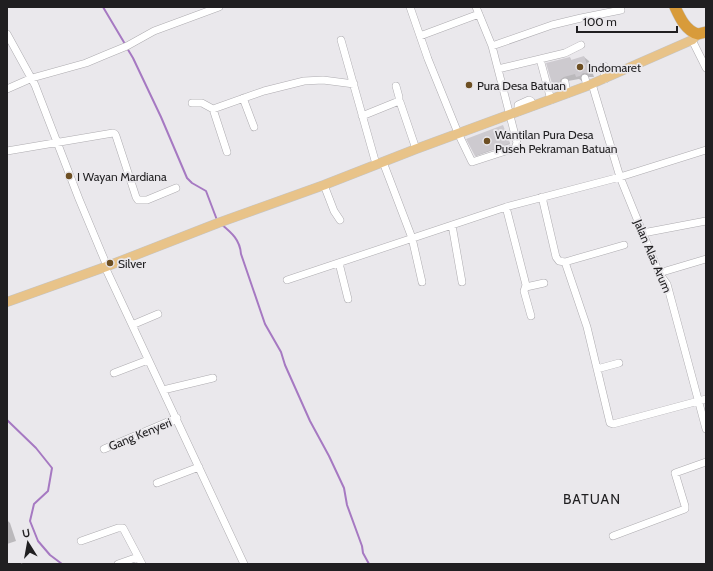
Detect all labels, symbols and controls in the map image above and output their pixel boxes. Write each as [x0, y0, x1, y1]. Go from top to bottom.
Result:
scale bar [577, 8, 677, 34]
text: 100 m [583, 14, 617, 29]
place label: Indomaret [588, 60, 641, 75]
marker: Indomaret [575, 62, 585, 72]
place label: Pura Desa Batuan [477, 78, 566, 93]
marker: Pura Desa Batuan [464, 80, 474, 90]
place label: Wantilan Pura Desa Puseh Pekraman Batuan [495, 127, 618, 156]
marker: Wantilan Pura Desa Puseh Pekraman Batuan [482, 136, 492, 146]
place label: I Wayan Mardiana [77, 169, 167, 184]
marker: I Wayan Mardiana [64, 171, 74, 181]
street label: Jalan Alas Arum [630, 216, 675, 295]
place label: Silver [118, 256, 146, 271]
marker: Silver [105, 258, 115, 268]
street label: Gang Kenyeri [106, 415, 174, 453]
district label: BATUAN [563, 490, 621, 508]
north arrow [8, 523, 48, 563]
text: U [21, 526, 31, 541]

